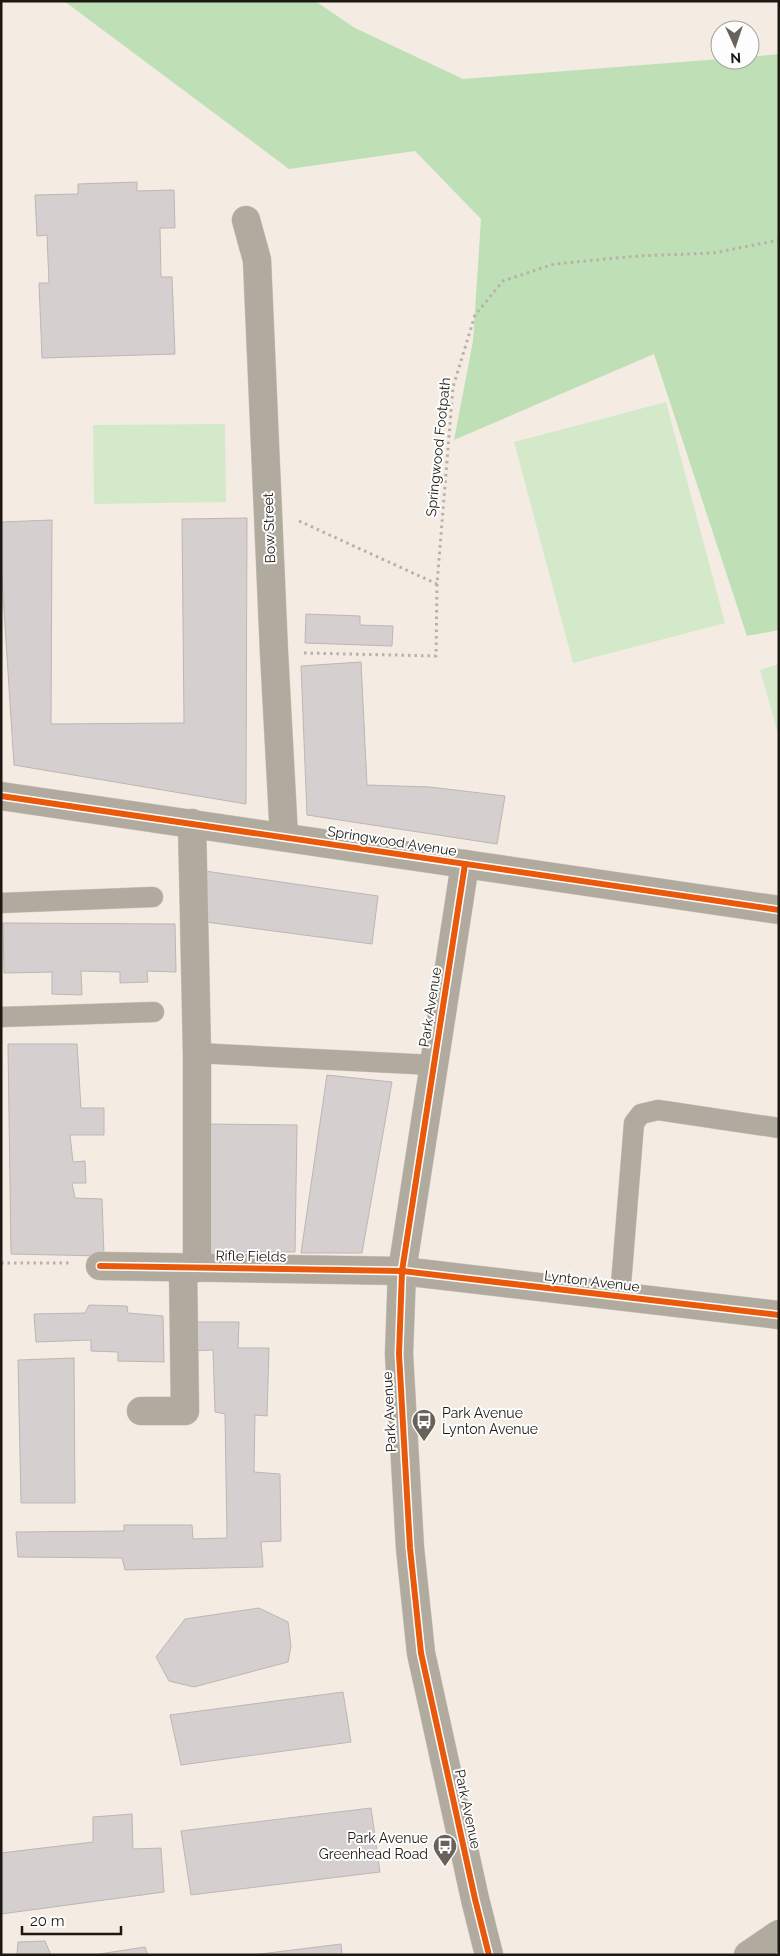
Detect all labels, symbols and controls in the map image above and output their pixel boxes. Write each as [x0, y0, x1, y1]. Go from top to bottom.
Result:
north arrow [710, 20, 760, 70]
text: N [730, 50, 741, 66]
street label: Springwood Footpath [423, 377, 453, 517]
street label: Bow Street [260, 492, 278, 564]
street label: Springwood Avenue [326, 823, 458, 859]
street label: Park Avenue [416, 966, 444, 1048]
street label: Rifle Fields [215, 1247, 287, 1265]
street label: Lynton Avenue [543, 1267, 641, 1295]
street label: Park Avenue [379, 1371, 399, 1453]
place label: Park Avenue Lynton Avenue [442, 1405, 538, 1437]
bus stop icon: Park Avenue Lynton Avenue [411, 1408, 437, 1442]
street label: Park Avenue [452, 1768, 484, 1850]
place label: Park Avenue Greenhead Road [319, 1830, 428, 1862]
bus stop icon: Park Avenue Greenhead Road [432, 1833, 458, 1867]
scale bar [22, 1904, 121, 1936]
text: 20 m [30, 1912, 65, 1930]

